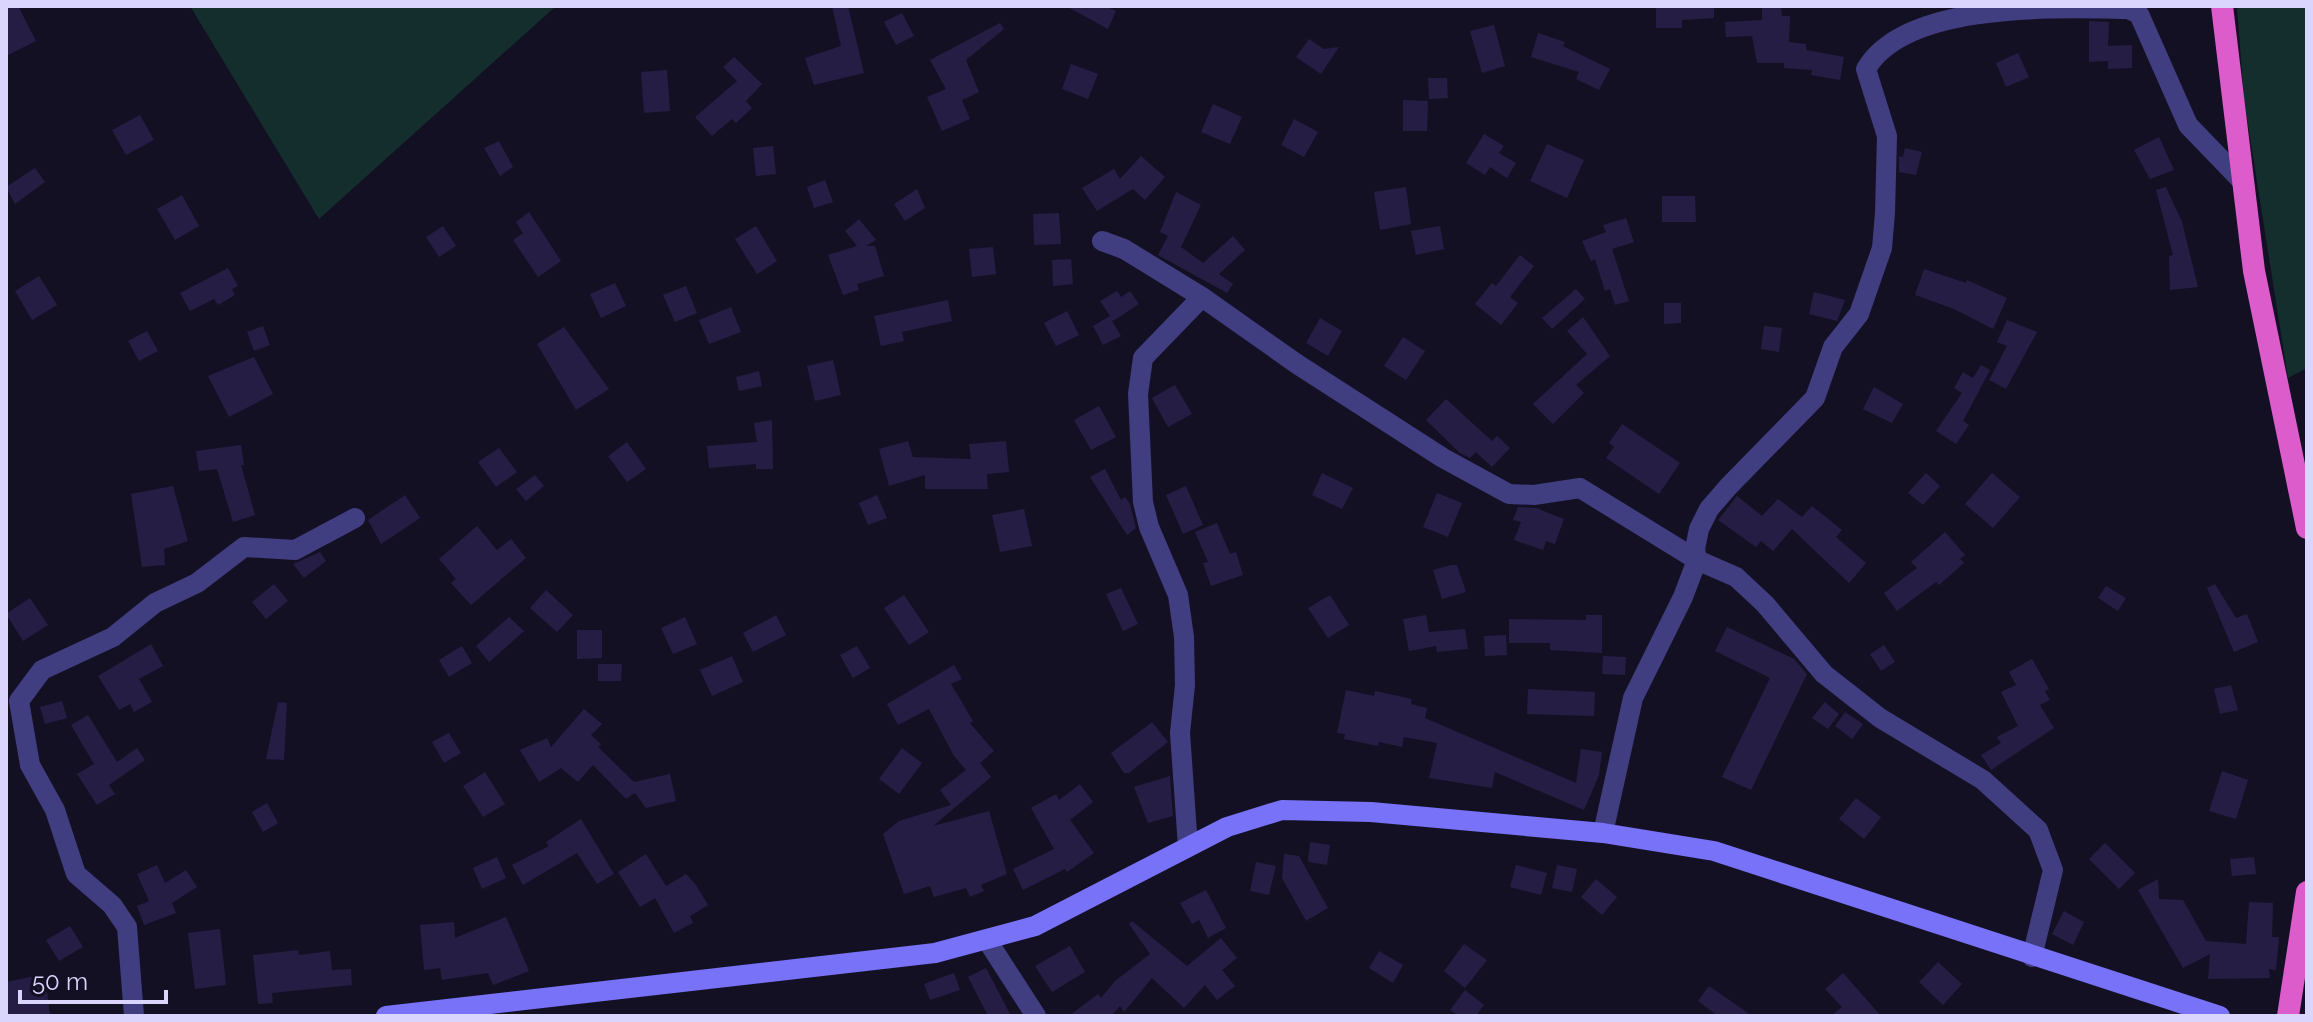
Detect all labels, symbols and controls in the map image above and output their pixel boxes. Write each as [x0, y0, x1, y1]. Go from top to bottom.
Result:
scale bar [20, 954, 166, 1004]
text: 50 m [32, 967, 88, 996]

